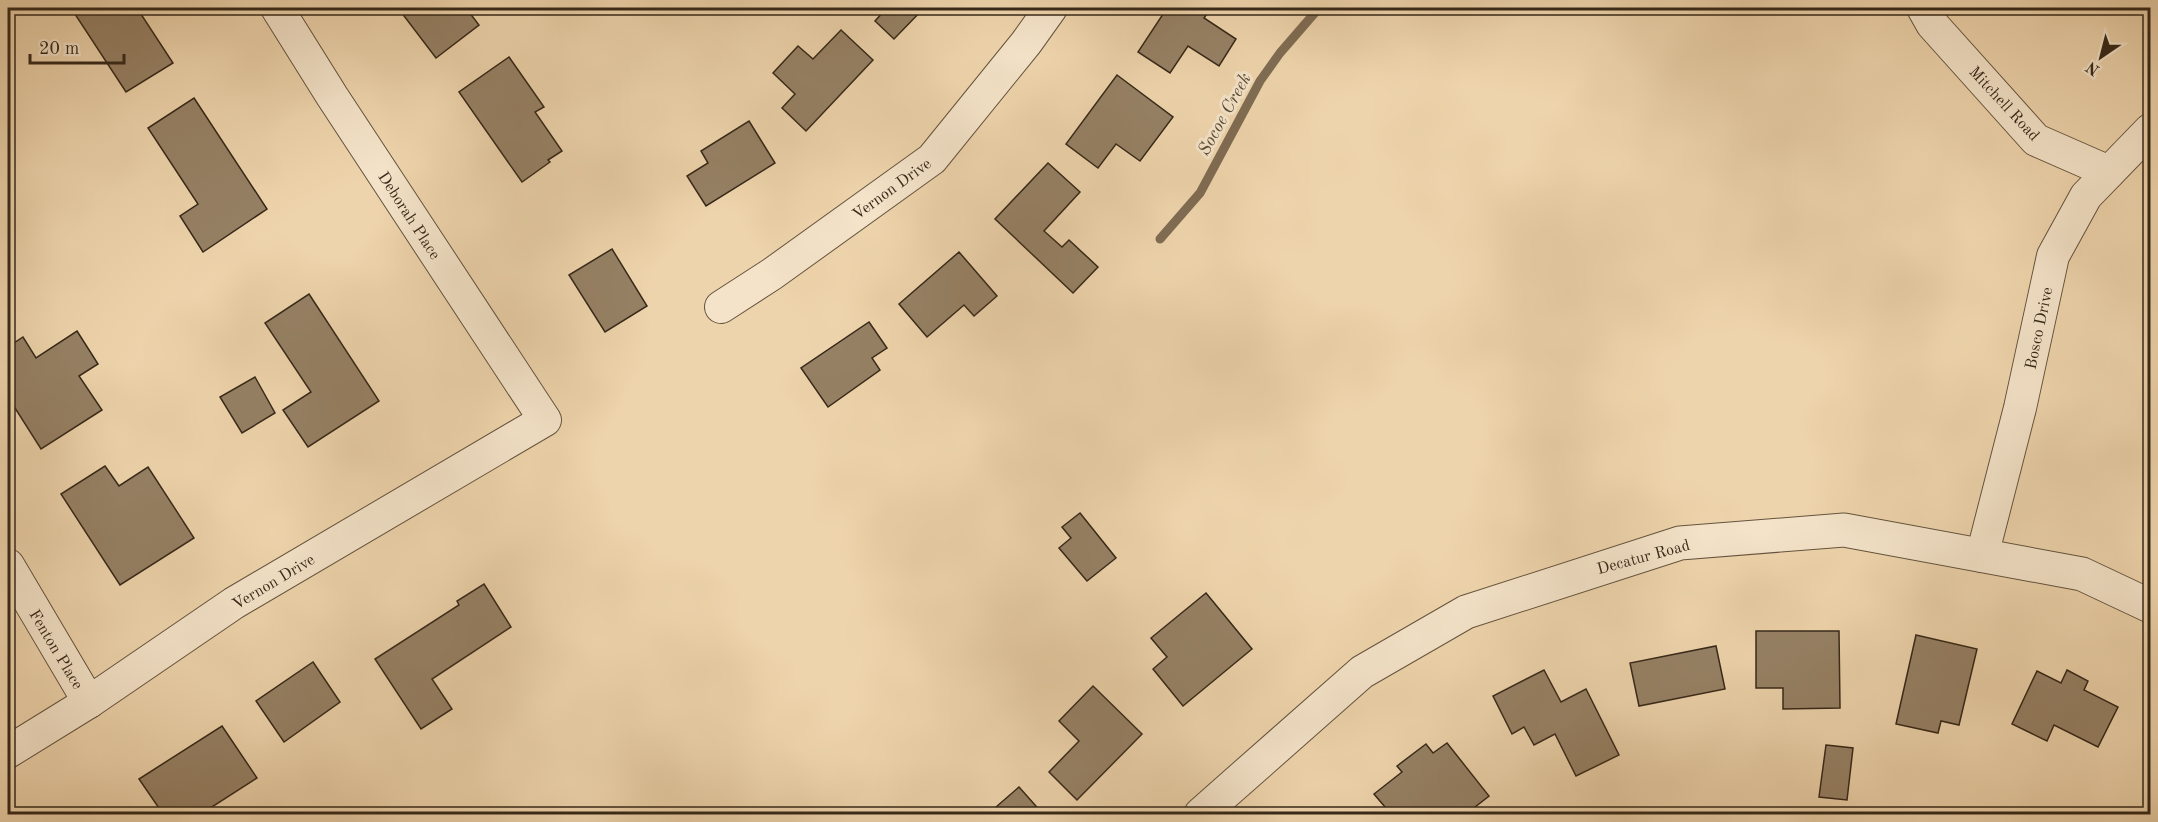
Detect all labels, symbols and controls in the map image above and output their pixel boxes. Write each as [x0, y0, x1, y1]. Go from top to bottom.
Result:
scale bar [30, 27, 124, 65]
north arrow [2071, 27, 2131, 87]
text: 20 m [39, 40, 79, 58]
text: N [2083, 57, 2103, 78]
street label: Mitchell Road [1965, 64, 2042, 145]
water label: Socoe Creek [1195, 70, 1255, 159]
street label: Vernon Drive [850, 156, 934, 223]
street label: Deborah Place [374, 169, 443, 263]
street label: Bosco Drive [2023, 286, 2056, 371]
street label: Decatur Road [1595, 538, 1692, 578]
street label: Vernon Drive [230, 552, 318, 613]
street label: Fenton Place [25, 607, 85, 693]

